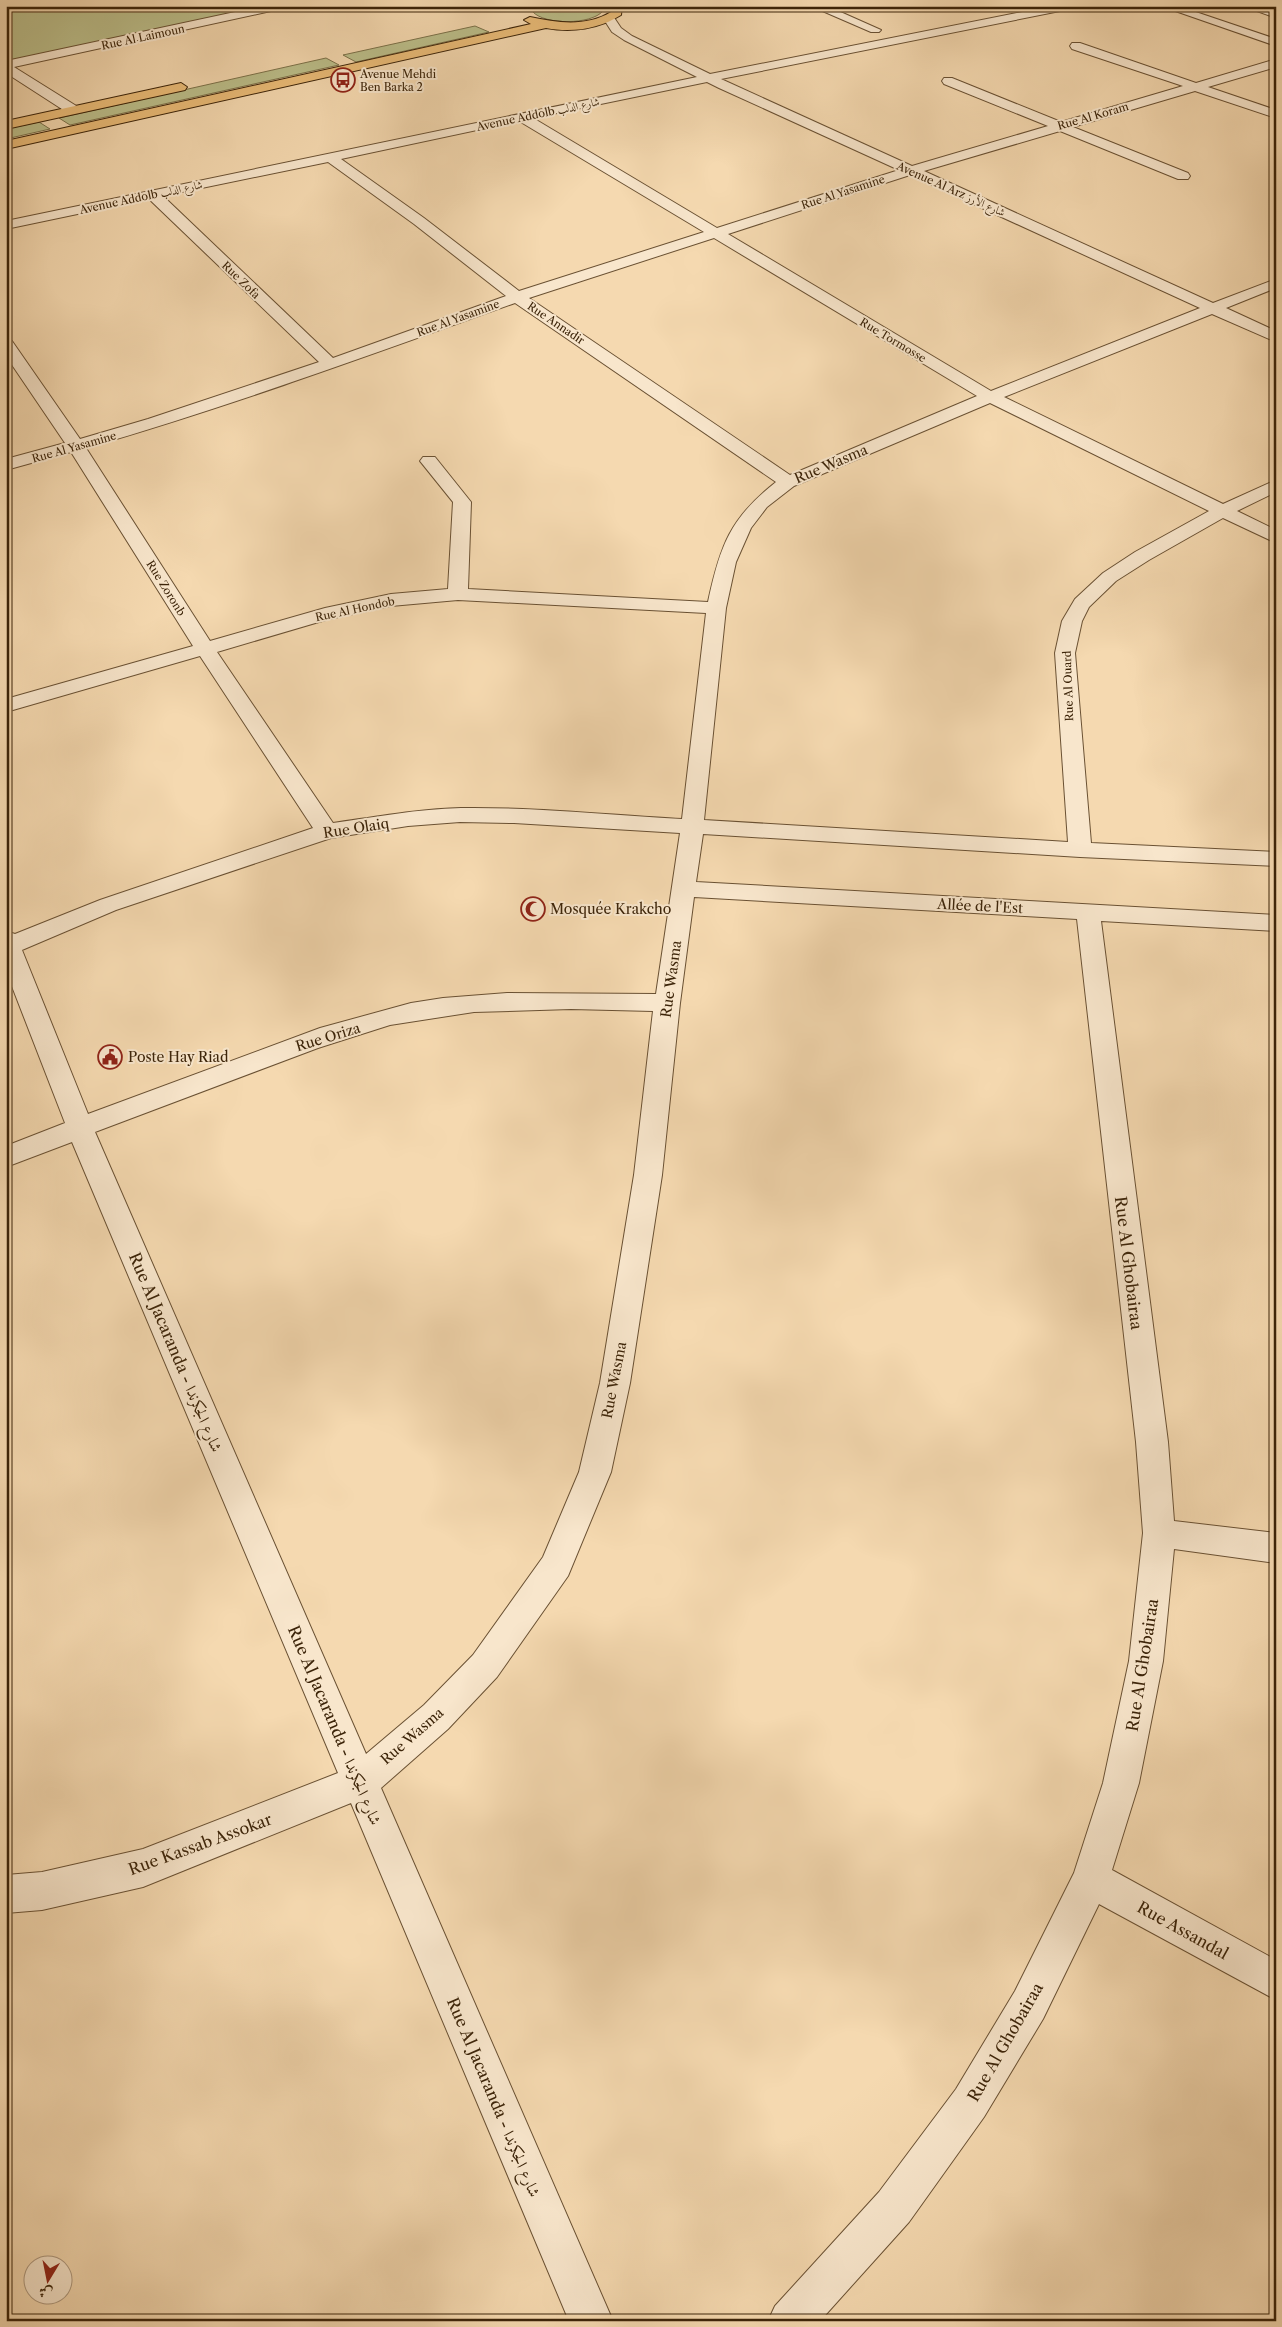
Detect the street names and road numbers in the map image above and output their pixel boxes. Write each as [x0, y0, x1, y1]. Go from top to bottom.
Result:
street label: Rue Al Laimoun [100, 21, 186, 53]
street label: Avenue Addolb شارع الدلب [474, 94, 601, 137]
street label: Rue Al Koram [1056, 99, 1131, 133]
street label: Avenue Al Arz شارع الأرز [893, 157, 1008, 222]
street label: Rue Al Yasamine [799, 172, 887, 212]
street label: Avenue Addolb شارع الدلب [77, 177, 204, 220]
street label: Rue Zofa [219, 258, 263, 302]
street label: Rue Al Yasamine [415, 297, 501, 339]
street label: Rue Annadir [525, 299, 588, 347]
street label: Rue Tormosse [857, 315, 929, 365]
street label: Rue Al Yasamine [30, 428, 118, 466]
street label: Rue Wasma [792, 440, 871, 488]
street label: Rue Zoronb [143, 558, 189, 619]
street label: Rue Al Hondob [314, 594, 396, 624]
street label: Rue Al Ouard [1060, 650, 1076, 722]
street label: Rue Olaiq [322, 814, 391, 842]
street label: Allée de l'Est [936, 895, 1023, 917]
street label: Rue Wasma [657, 939, 685, 1019]
street label: Rue Oriza [293, 1018, 363, 1055]
street label: Rue Al Ghobairaa [1111, 1195, 1147, 1331]
street label: Rue Al Jacaranda - شارع الجكرندا [121, 1249, 227, 1456]
street label: Rue Wasma [598, 1339, 630, 1420]
street label: Rue Al Ghobairaa [1122, 1597, 1162, 1733]
street label: Rue Al Jacaranda - شارع الجكرندا [280, 1622, 386, 1829]
street label: Rue Wasma [377, 1703, 448, 1768]
street label: Rue Kassab Assokar [126, 1809, 275, 1879]
street label: Rue Assandal [1134, 1897, 1232, 1963]
street label: Rue Al Ghobairaa [963, 1978, 1047, 2105]
street label: Rue Al Jacaranda - شارع الجكرندا [439, 1994, 545, 2201]

